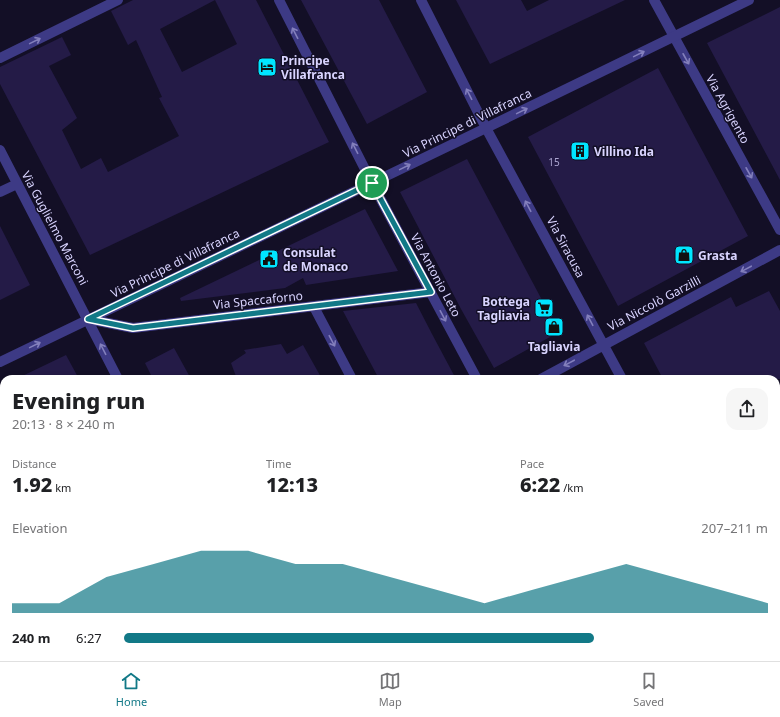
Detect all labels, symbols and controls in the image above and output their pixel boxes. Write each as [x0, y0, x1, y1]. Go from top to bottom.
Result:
one-way arrow [291, 27, 299, 39]
one-way arrow [29, 37, 41, 44]
one-way arrow [633, 50, 645, 57]
place label: Principe Villafranca [281, 52, 345, 83]
one-way arrow [683, 52, 690, 64]
hotel icon: Principe Villafranca [256, 56, 278, 78]
street label: Via Agrigento [702, 71, 754, 147]
street label: Via Principe di Villafranca [400, 84, 534, 162]
one-way arrow [465, 88, 472, 100]
one-way arrow [516, 107, 528, 114]
building icon: Villino Ida [569, 140, 591, 162]
one-way arrow [351, 142, 358, 154]
place label: Villino Ida [594, 143, 654, 160]
house number: 15 [548, 155, 560, 169]
one-way arrow [399, 163, 411, 170]
pin [355, 166, 389, 200]
one-way arrow [745, 166, 753, 178]
street label: Via Guglielmo Marconi [18, 168, 92, 288]
icon: arrive [361, 172, 383, 194]
one-way arrow [524, 200, 531, 212]
street label: Via Siracusa [543, 213, 589, 281]
street label: Via Principe di Villafranca [108, 224, 242, 302]
street label: Via Antonio Leto [407, 230, 465, 320]
place label: Consulat de Monaco [283, 244, 348, 275]
shop icon: Grasta [673, 244, 695, 266]
place label: Grasta [698, 247, 737, 264]
public building icon: Consulat de Monaco [258, 248, 280, 270]
one-way arrow [740, 266, 752, 273]
street label: Via Niccolò Garzilli [605, 271, 703, 335]
street label: Via Spaccaforno [212, 287, 304, 313]
place label: Bottega Tagliavia [477, 293, 530, 324]
supermarket icon: Bottega Tagliavia [533, 297, 555, 319]
one-way arrow [440, 310, 448, 322]
one-way arrow [586, 314, 593, 326]
shop icon: Tagliavia [543, 316, 565, 338]
one-way arrow [329, 335, 336, 347]
place label: Tagliavia [528, 338, 580, 355]
one-way arrow [29, 340, 41, 348]
one-way arrow [99, 343, 106, 355]
one-way arrow [564, 360, 576, 368]
text: Evening run [12, 385, 145, 415]
button: share [726, 388, 768, 430]
text: 20:13 · 8 × 240 m [12, 415, 115, 433]
text: Distance [12, 456, 57, 471]
text: Time [266, 456, 291, 471]
text: Pace [520, 456, 544, 471]
text: 1.92 [12, 471, 52, 498]
text: 12:13 [266, 471, 318, 498]
text: 6:22 [520, 471, 560, 498]
text: km [52, 480, 71, 495]
text: /km [560, 480, 584, 495]
text: Elevation [12, 519, 68, 537]
text: 207–211 m [701, 519, 768, 537]
text: 240 m [12, 629, 50, 647]
text: 6:27 [76, 629, 102, 647]
tab: Home [116, 670, 147, 709]
tab: Map [379, 670, 402, 709]
tab: Saved [633, 670, 664, 709]

